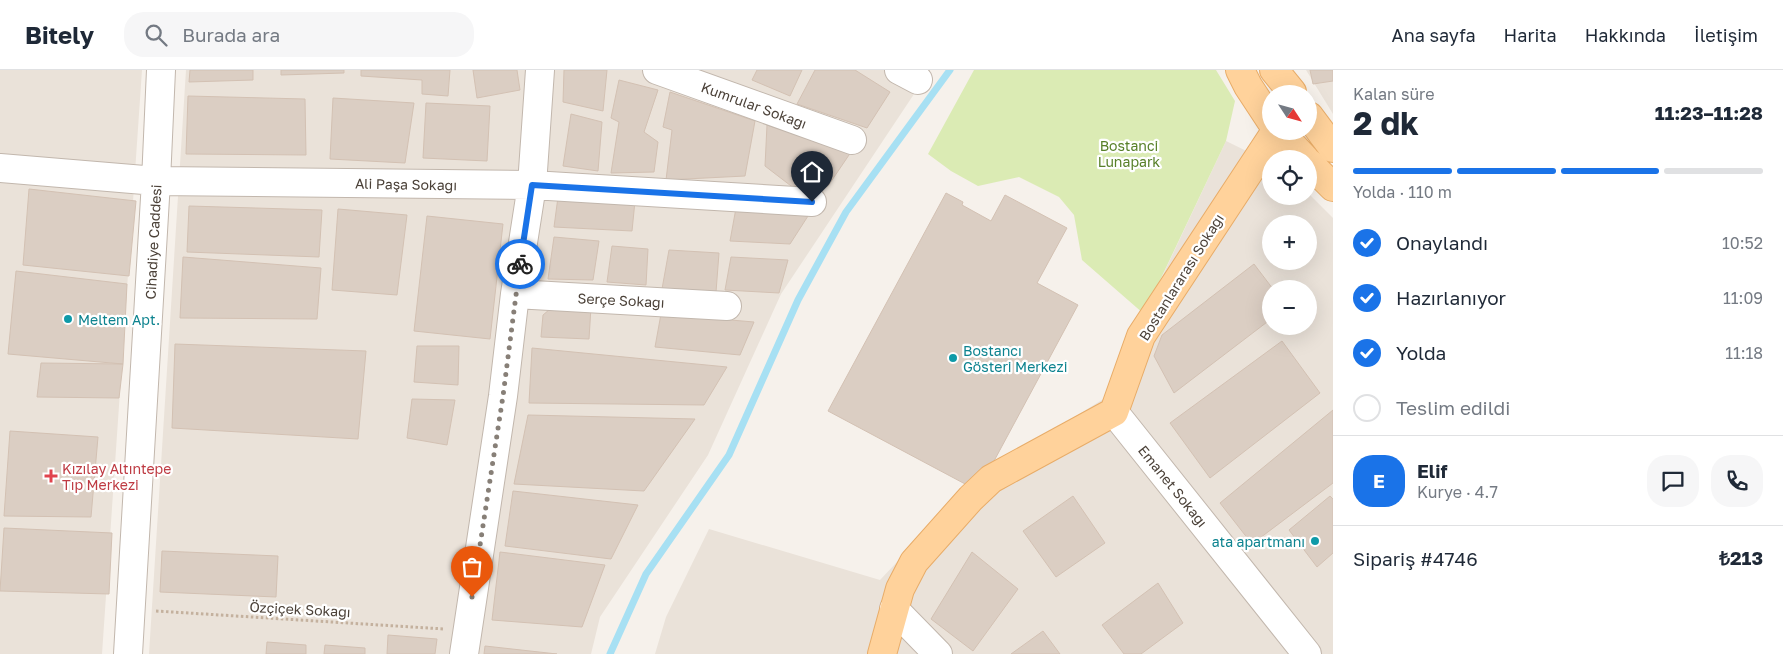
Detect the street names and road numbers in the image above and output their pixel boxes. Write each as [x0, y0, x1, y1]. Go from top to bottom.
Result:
street label: Kumrular Sokağı [699, 78, 809, 132]
street label: Ali Paşa Sokağı [355, 175, 457, 193]
street label: Cihadiye Caddesi [141, 184, 165, 300]
street label: Bostanlararası Sokağı [1135, 210, 1227, 344]
street label: Serçe Sokağı [577, 289, 665, 311]
street label: Emanet Sokağı [1135, 442, 1211, 530]
street label: Özçiçek Sokağı [249, 598, 351, 620]

